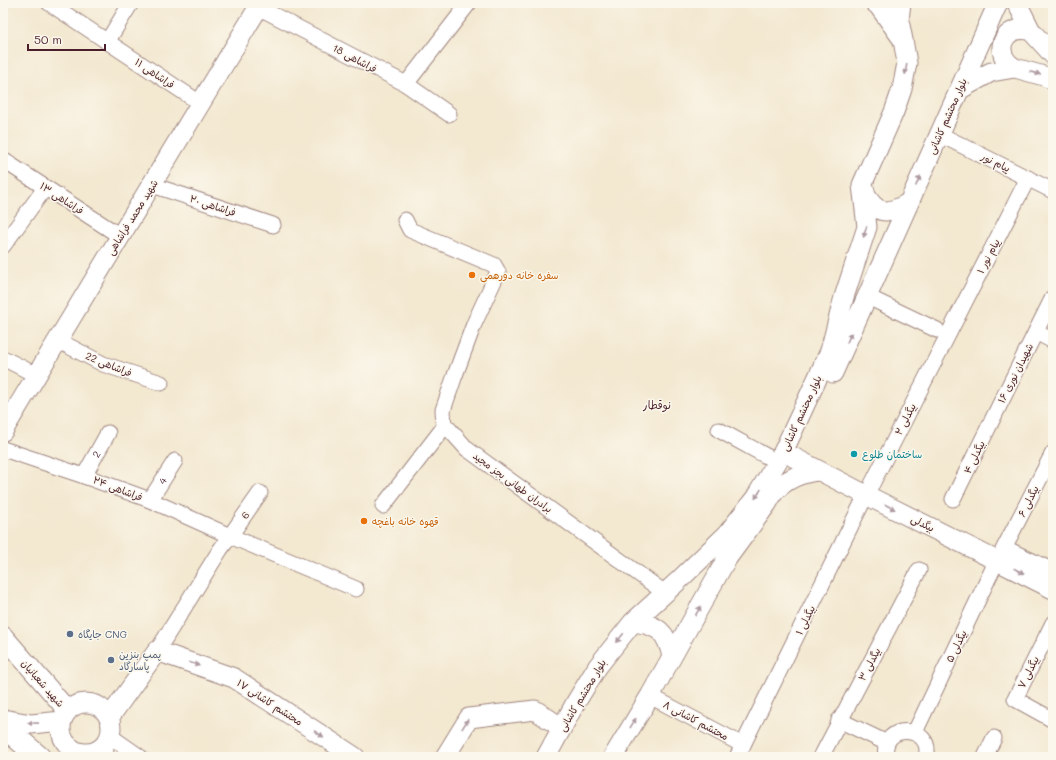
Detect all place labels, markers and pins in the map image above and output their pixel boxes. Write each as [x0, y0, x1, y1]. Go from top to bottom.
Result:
place label: سفره خانه دورهمی [480, 268, 559, 283]
marker: سفره خانه دورهمی [467, 270, 477, 280]
place label: ساختمان طلوع [862, 447, 923, 462]
marker: ساختمان طلوع [849, 449, 859, 459]
place label: قهوه خانه باغچه [372, 514, 439, 529]
marker: قهوه خانه باغچه [359, 516, 369, 526]
place label: جایگاه CNG [78, 627, 128, 641]
marker: جایگاه CNG [65, 629, 75, 639]
place label: پمپ بنزین پاسارگاد [119, 647, 161, 673]
marker: پمپ بنزین پاسارگاد [106, 655, 116, 665]

